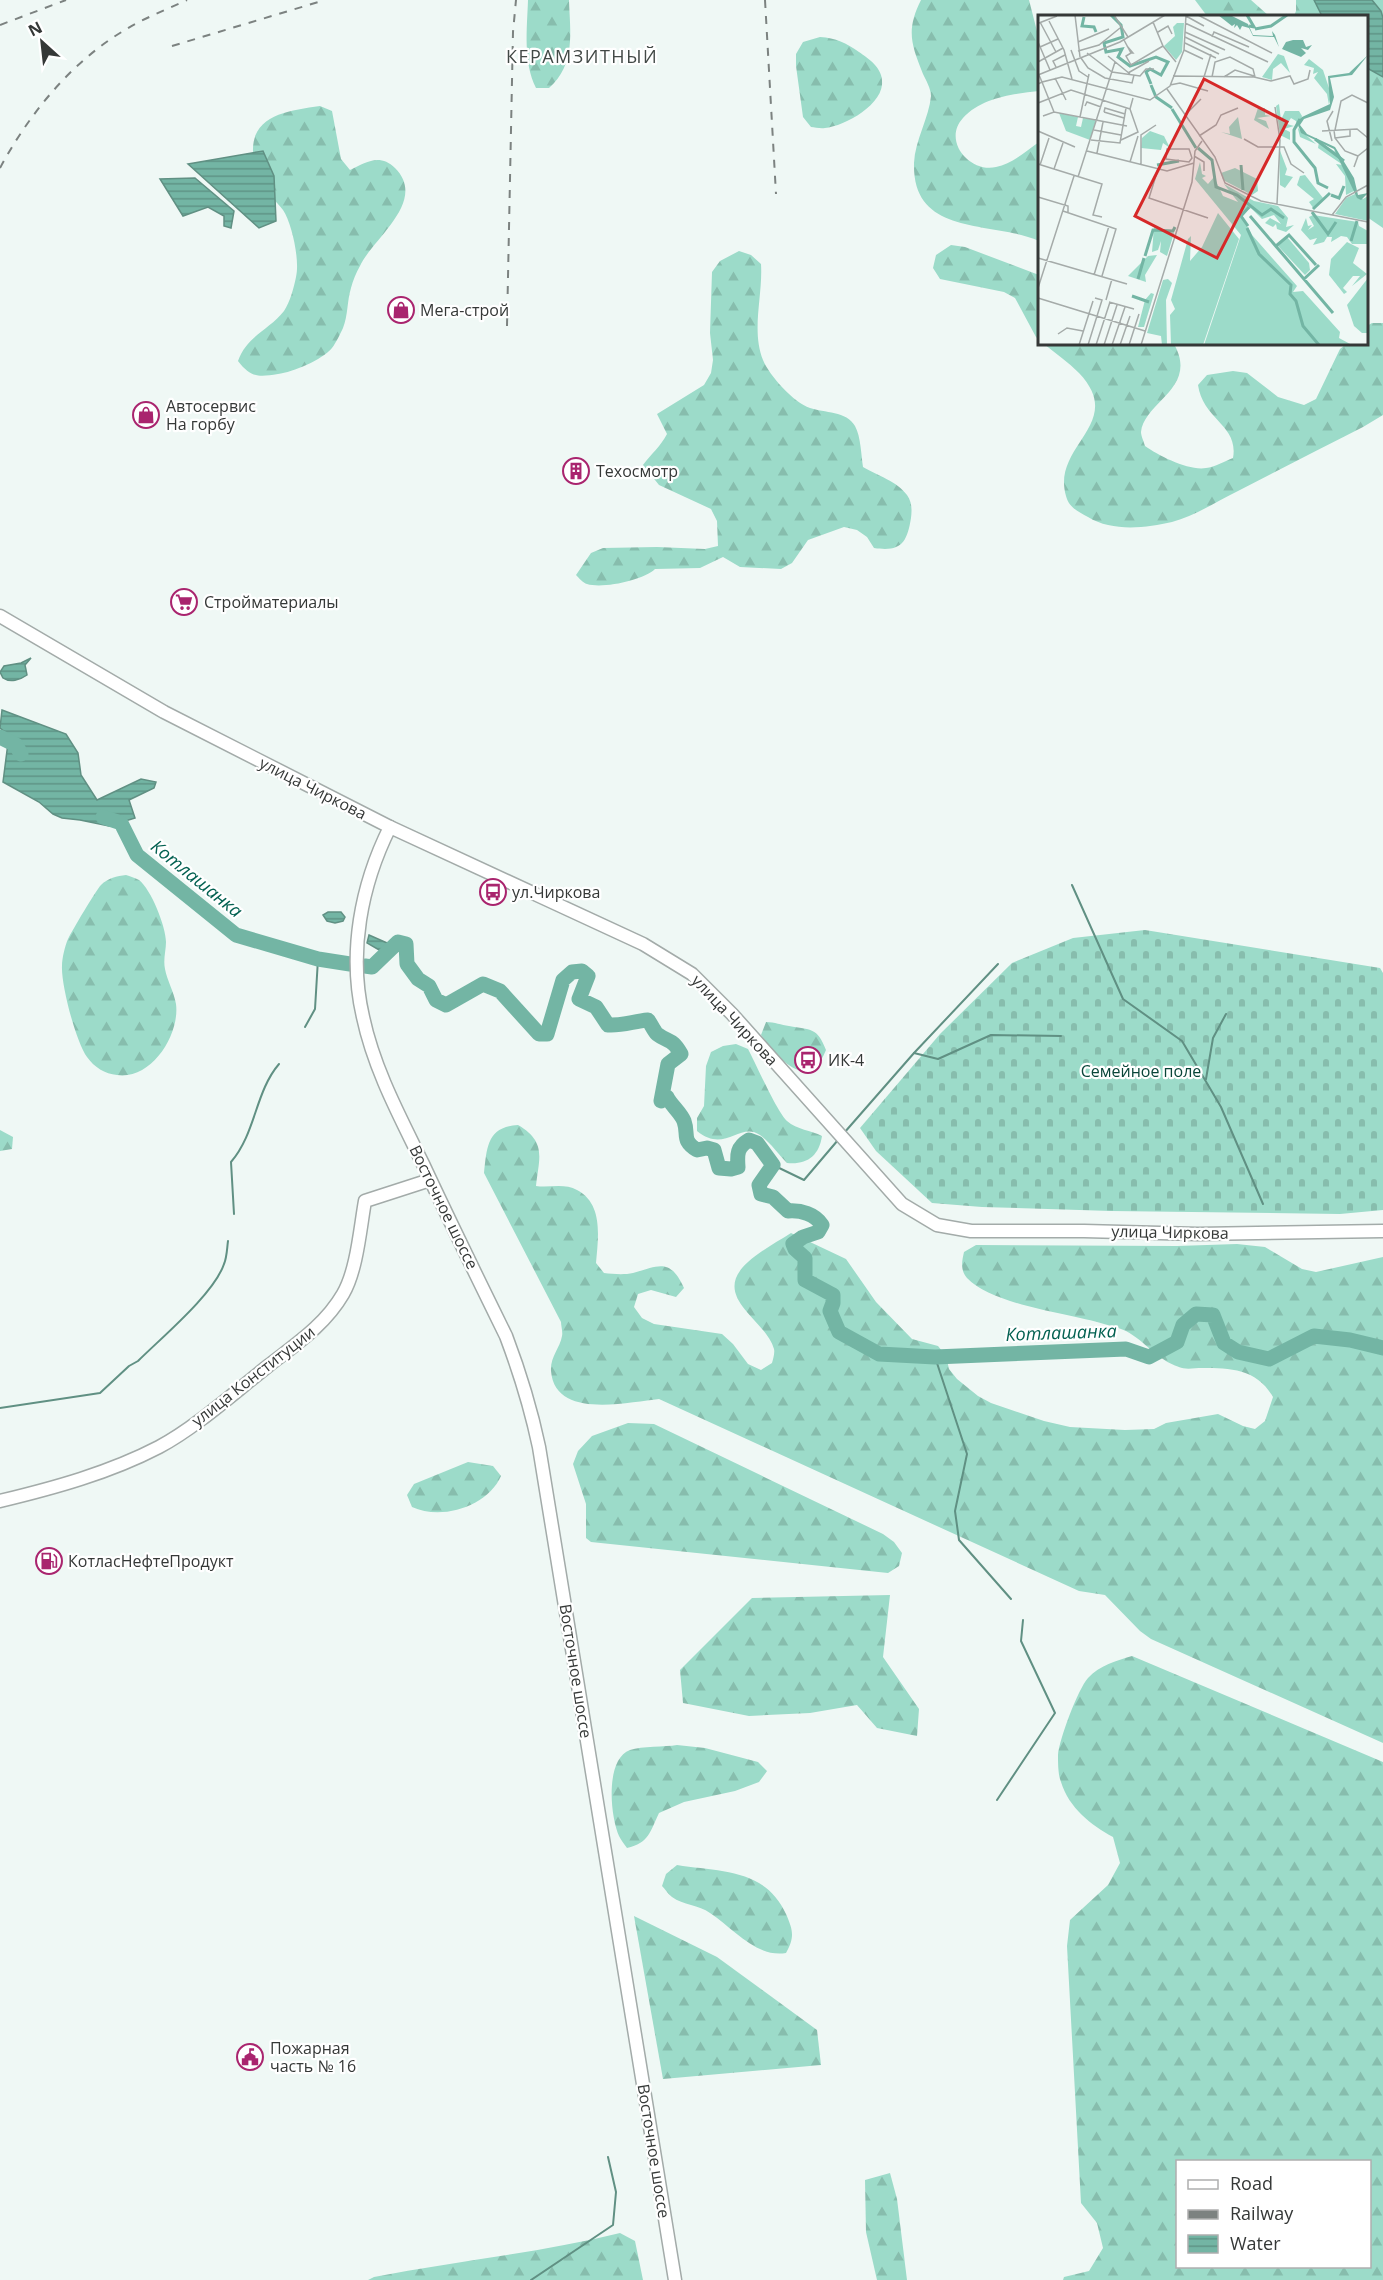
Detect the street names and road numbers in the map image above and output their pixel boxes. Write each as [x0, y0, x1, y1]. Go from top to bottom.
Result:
street label: улица Чиркова [256, 752, 370, 824]
street label: улица Чиркова [687, 970, 783, 1070]
street label: Восточное шоссе [404, 1141, 484, 1273]
street label: улица Чиркова [1111, 1220, 1229, 1244]
street label: улица Конституции [187, 1321, 319, 1431]
street label: Восточное шоссе [555, 1602, 597, 1740]
street label: Восточное шоссе [633, 2082, 675, 2220]

